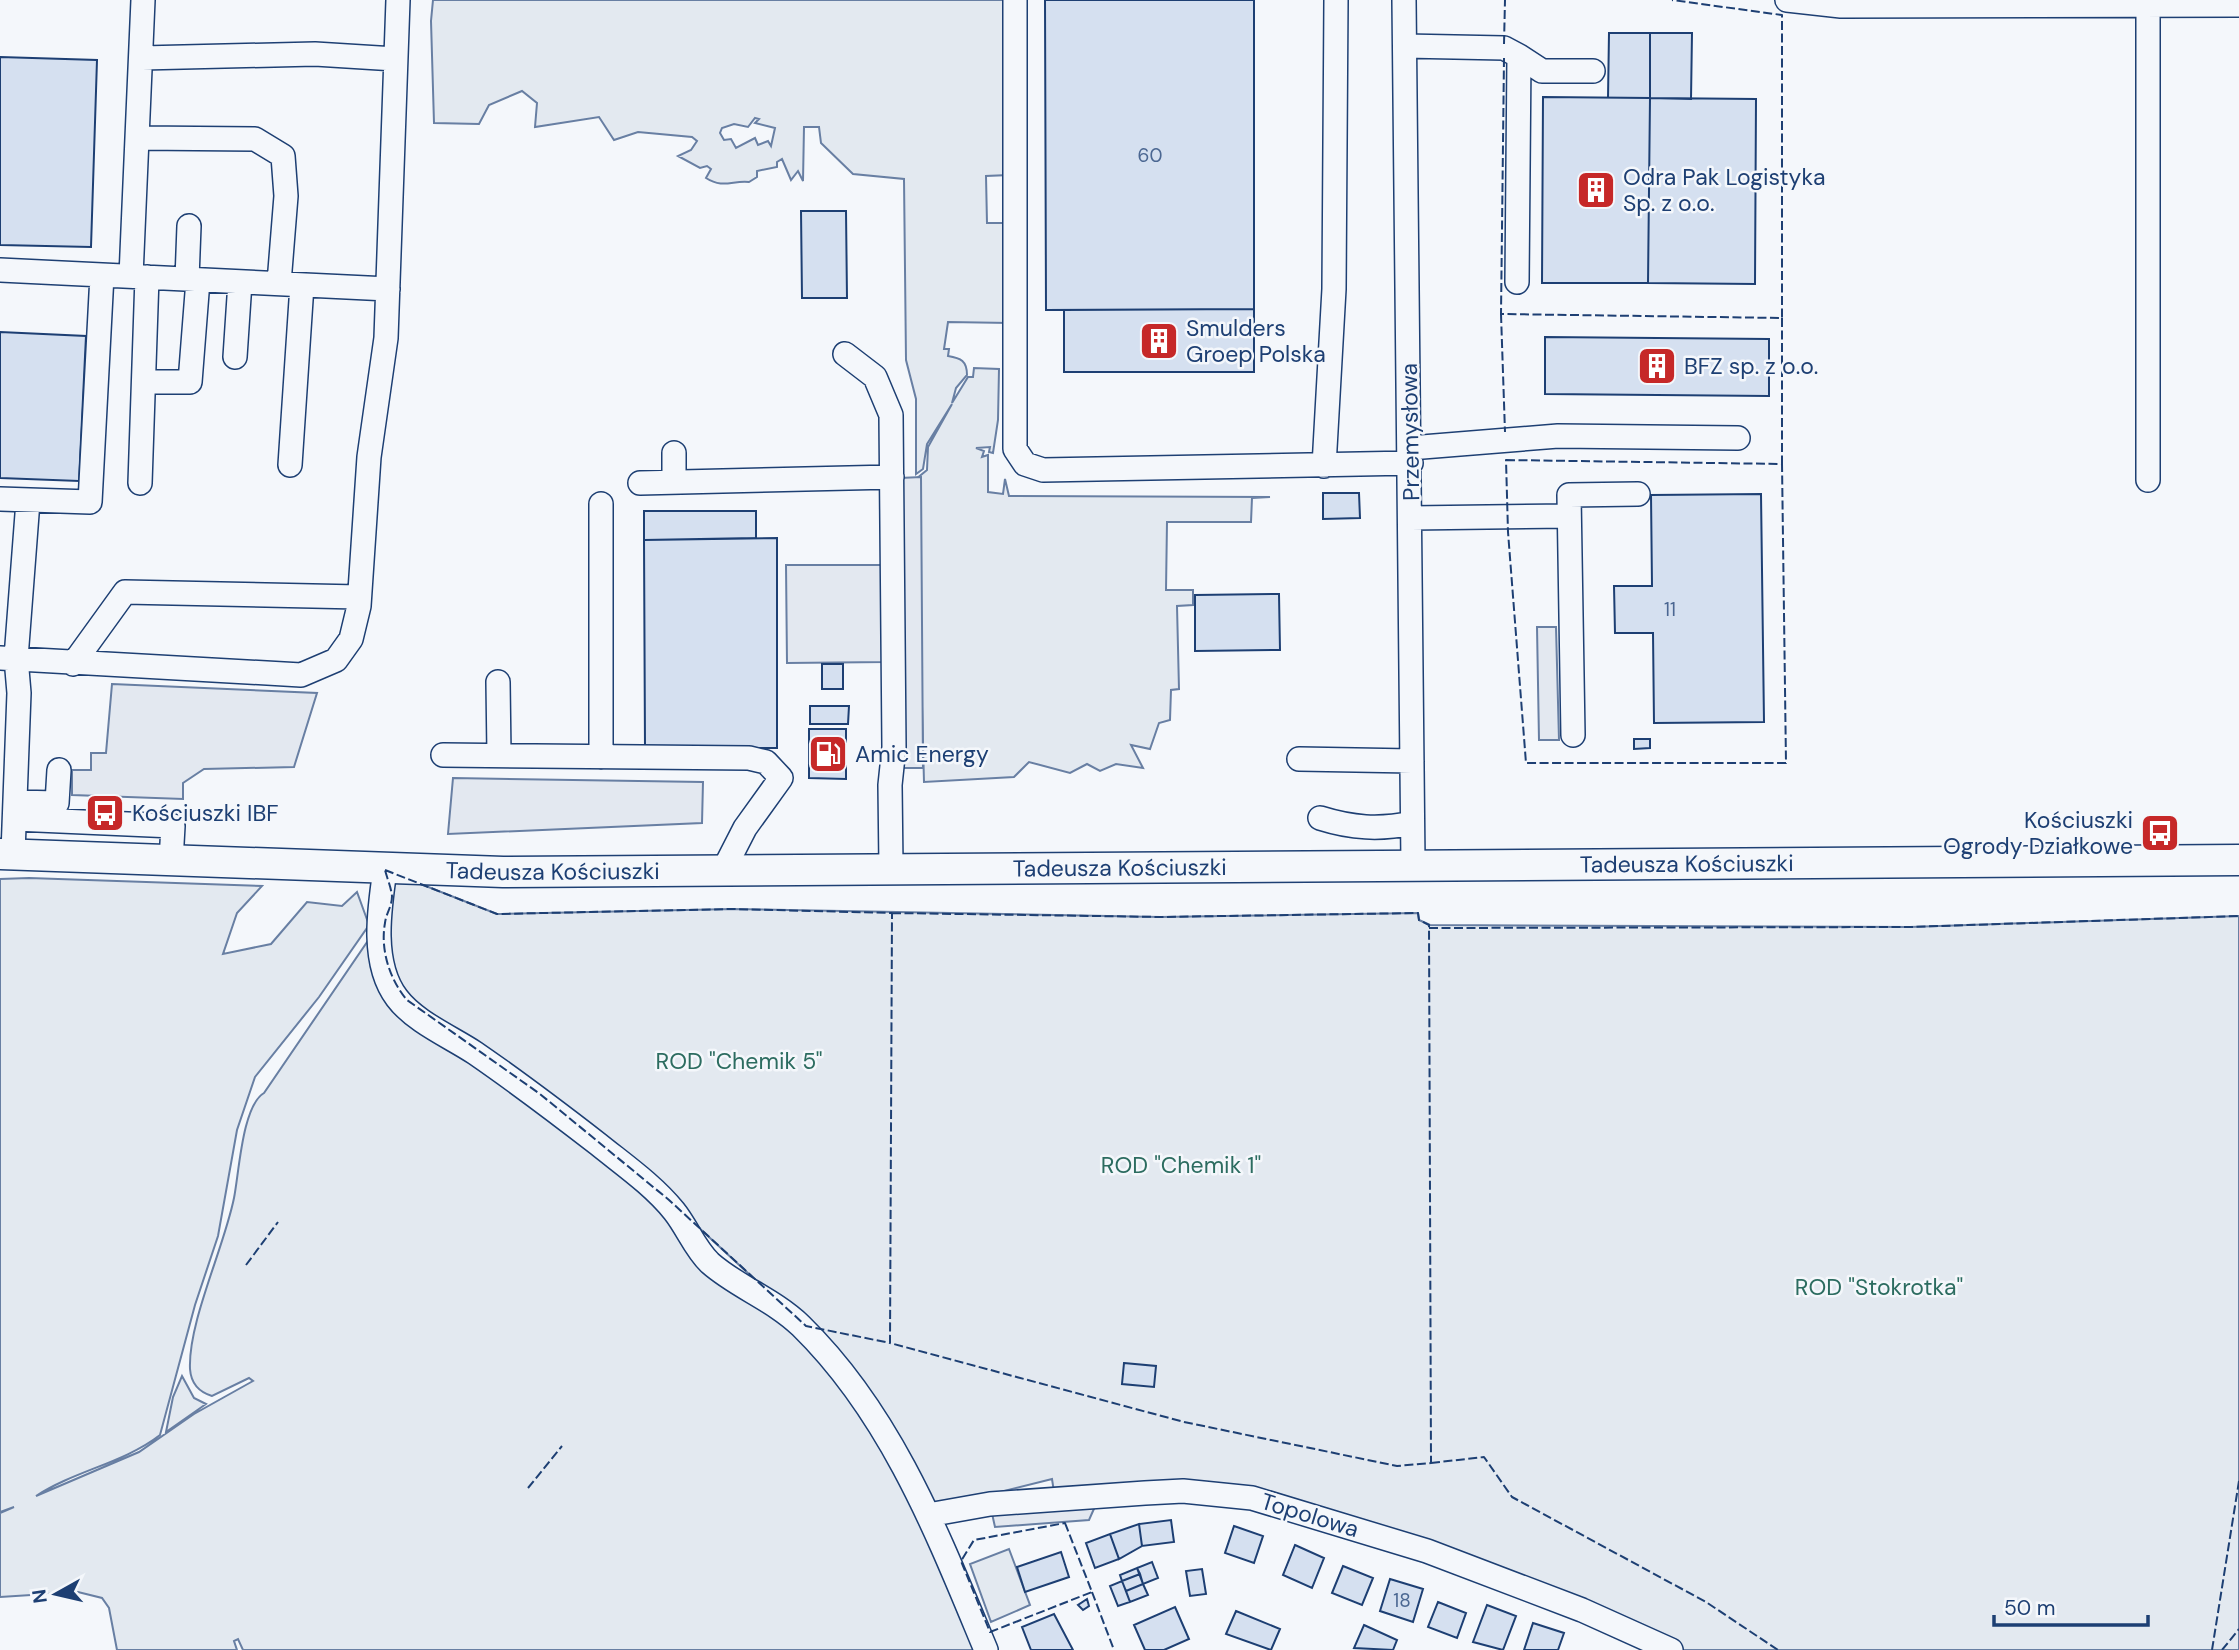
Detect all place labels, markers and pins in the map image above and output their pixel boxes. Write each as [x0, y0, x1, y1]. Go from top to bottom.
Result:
place label: Odra Pak Logistyka Sp. z o.o. [1623, 162, 1825, 218]
building icon: Odra Pak Logistyka Sp. z o.o. [1575, 169, 1617, 211]
place label: Smulders Groep Polska [1186, 313, 1326, 369]
building icon: Smulders Groep Polska [1138, 320, 1180, 362]
building icon: BFZ sp. z o.o. [1636, 345, 1678, 387]
place label: BFZ sp. z o.o. [1684, 351, 1818, 381]
fuel station icon: Amic Energy [807, 733, 849, 775]
place label: Amic Energy [855, 739, 989, 769]
bus stop icon: Kościuszki IBF [84, 792, 126, 834]
place label: Kościuszki IBF [132, 798, 279, 828]
place label: Kościuszki Ogrody Działkowe [1943, 805, 2133, 861]
bus stop icon: Kościuszki Ogrody Działkowe [2139, 812, 2181, 854]

